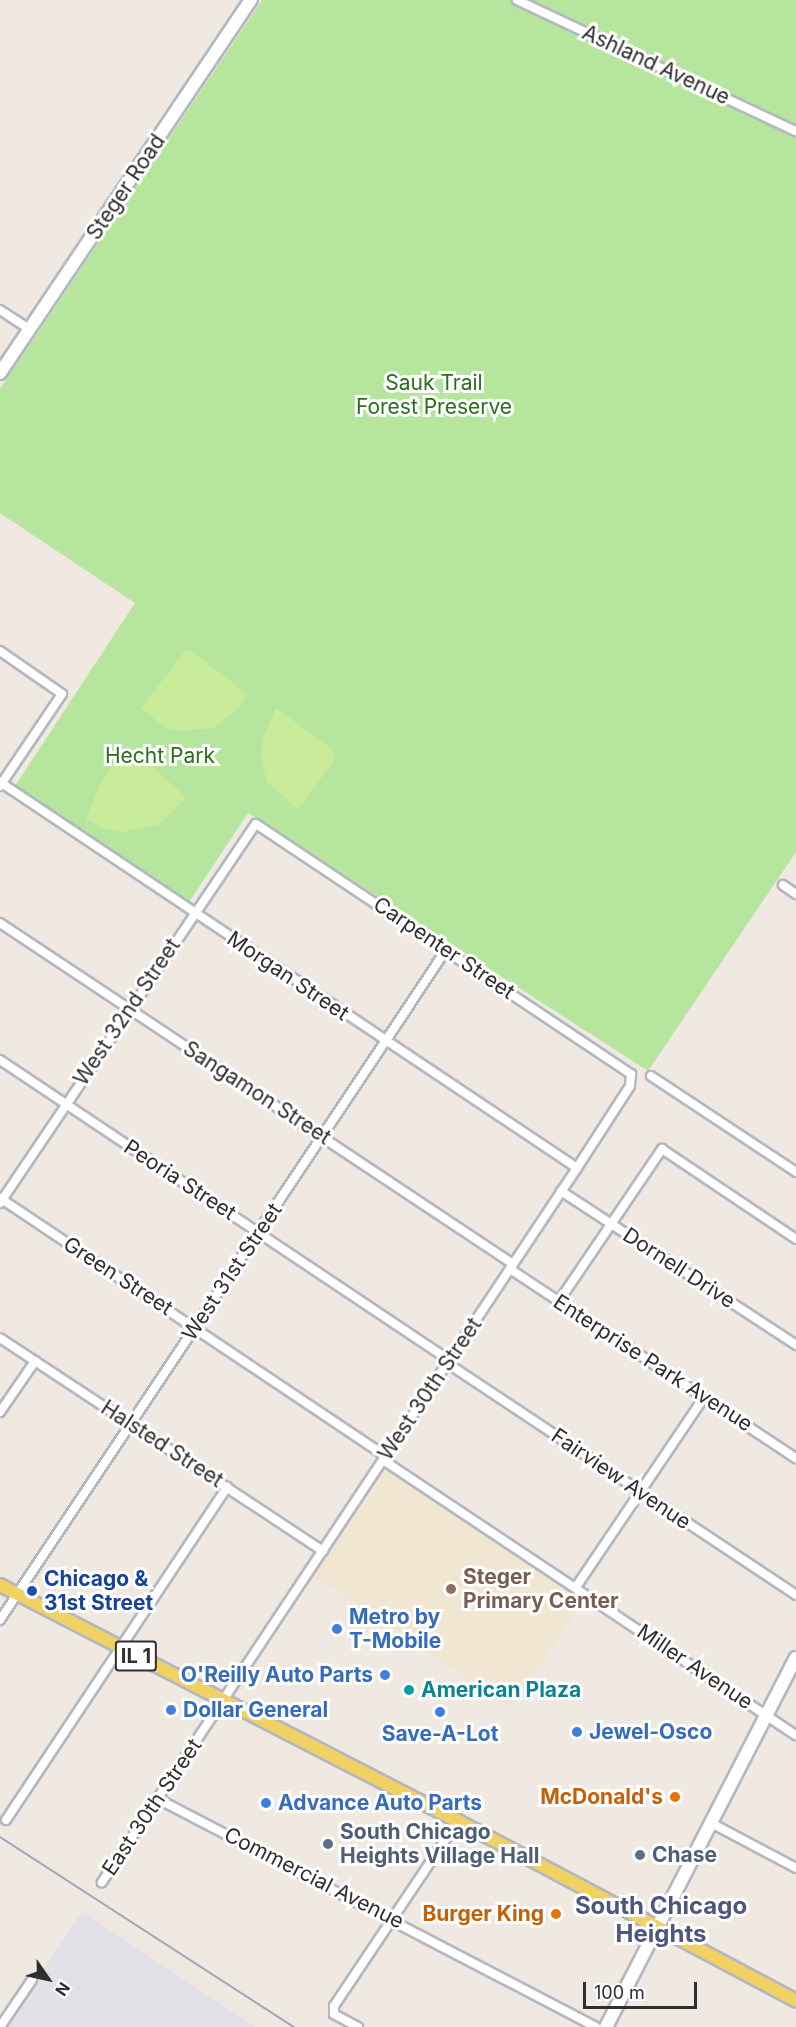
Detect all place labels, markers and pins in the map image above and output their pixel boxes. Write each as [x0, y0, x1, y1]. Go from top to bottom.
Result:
place label: Steger Primary Center [463, 1564, 619, 1614]
place label: Chicago & 31st Street [44, 1566, 153, 1616]
marker: Steger Primary Center [444, 1582, 458, 1596]
marker: Chicago & 31st Street [25, 1584, 39, 1598]
place label: Metro by T-Mobile [349, 1604, 441, 1654]
marker: Metro by T-Mobile [330, 1622, 344, 1636]
place label: O'Reilly Auto Parts [181, 1662, 373, 1688]
marker: O'Reilly Auto Parts [378, 1668, 392, 1682]
place label: American Plaza [421, 1677, 581, 1703]
marker: American Plaza [402, 1683, 416, 1697]
place label: Dollar General [183, 1697, 328, 1723]
marker: Dollar General [164, 1703, 178, 1717]
marker: Save-A-Lot [433, 1705, 447, 1719]
place label: Jewel-Osco [589, 1719, 712, 1745]
place label: Save-A-Lot [382, 1721, 498, 1747]
marker: Jewel-Osco [570, 1725, 584, 1739]
place label: McDonald's [540, 1784, 663, 1810]
place label: Advance Auto Parts [278, 1790, 482, 1816]
marker: McDonald's [668, 1790, 682, 1804]
marker: Advance Auto Parts [259, 1796, 273, 1810]
place label: South Chicago Heights Village Hall [340, 1819, 539, 1869]
marker: South Chicago Heights Village Hall [321, 1837, 335, 1851]
place label: Chase [652, 1842, 717, 1868]
marker: Chase [633, 1848, 647, 1862]
place label: Burger King [422, 1901, 544, 1927]
marker: Burger King [549, 1907, 563, 1921]

